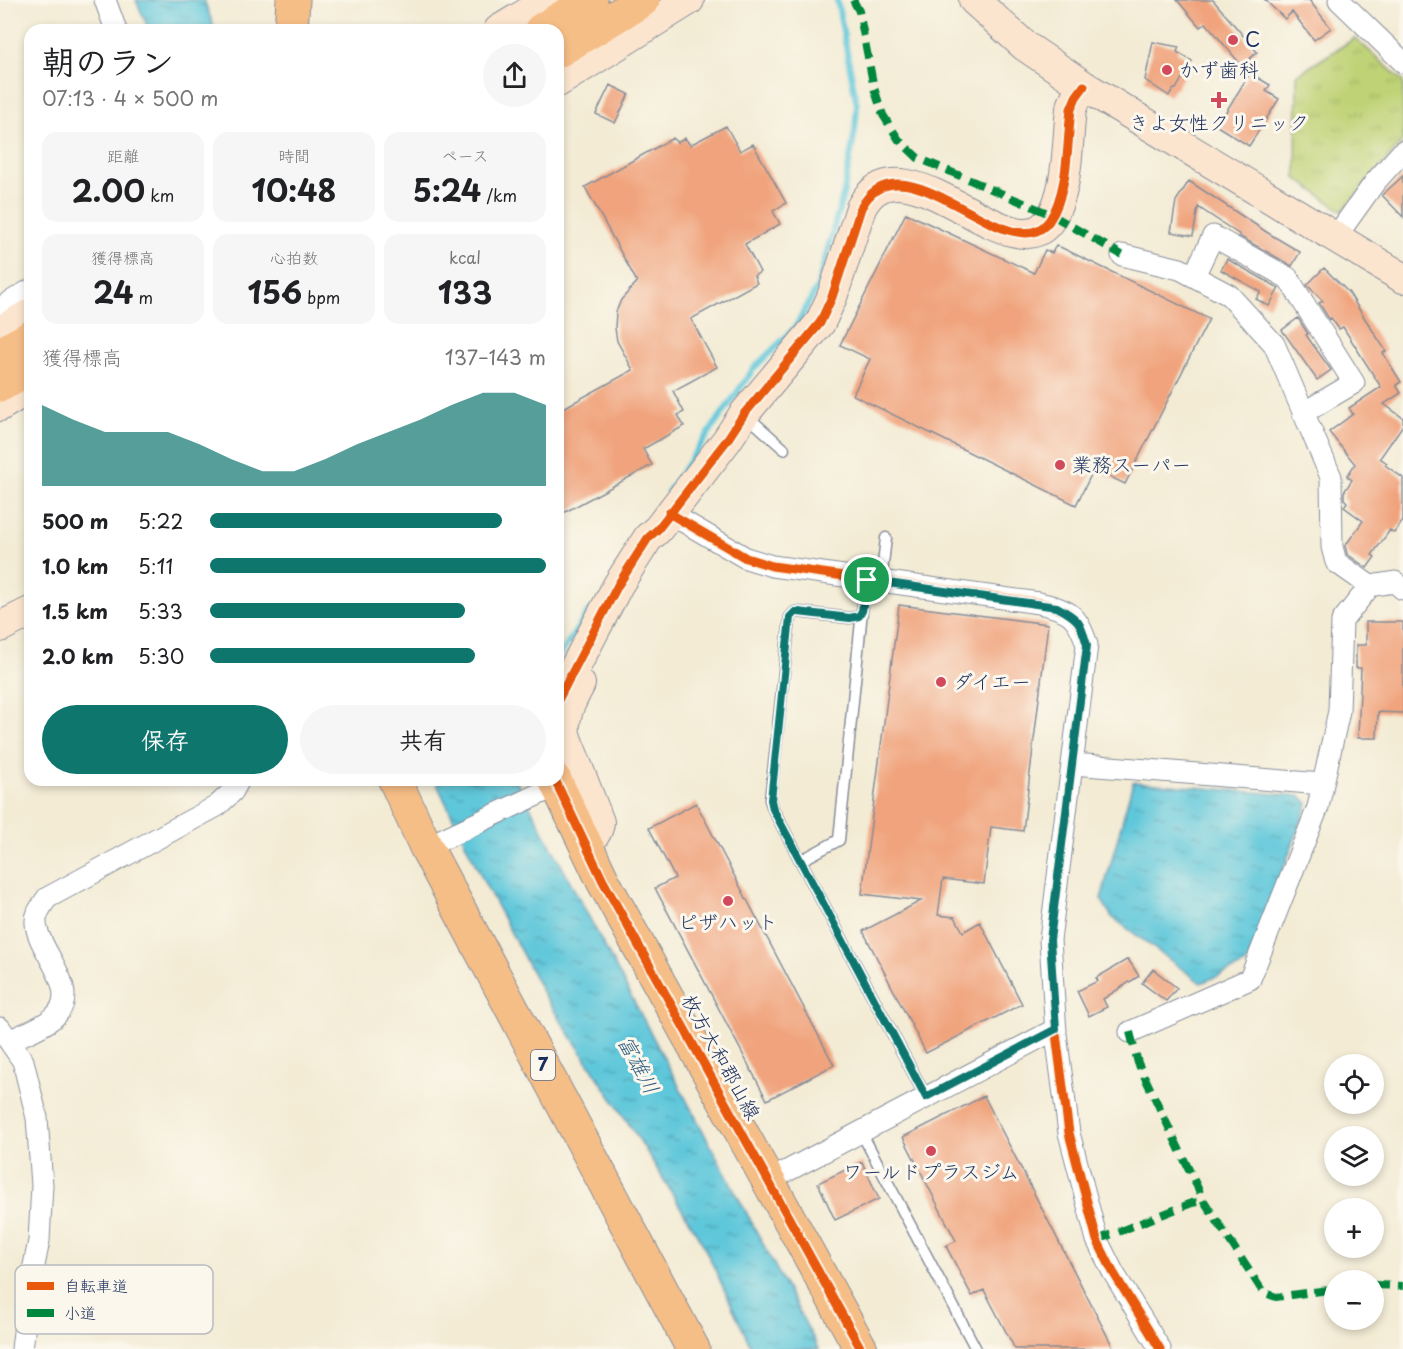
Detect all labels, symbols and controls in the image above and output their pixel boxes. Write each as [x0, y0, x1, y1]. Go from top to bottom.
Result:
place label: C [1245, 24, 1260, 54]
marker: C [1226, 33, 1240, 47]
text: 朝のラン [42, 35, 174, 85]
button: share [483, 44, 546, 107]
place label: かず歯科 [1179, 54, 1259, 84]
marker: かず歯科 [1160, 63, 1174, 77]
text: 07:13 · 4 × 500 m [42, 83, 218, 113]
marker: きよ女性クリニック [1210, 91, 1228, 109]
place label: きよ女性クリニック [1129, 107, 1309, 137]
text: 距離 [107, 143, 139, 167]
text: 時間 [278, 143, 310, 167]
text: ペース [441, 143, 489, 167]
text: 2.00 [72, 167, 145, 212]
text: 10:48 [252, 167, 336, 212]
text: 5:24 [413, 167, 481, 212]
text: km [145, 183, 174, 207]
text: /km [481, 183, 517, 207]
text: 獲得標高 [91, 245, 155, 269]
text: 心拍数 [270, 245, 318, 269]
text: kcal [449, 245, 481, 269]
text: 24 [93, 269, 133, 314]
text: 156 [248, 269, 302, 314]
text: 133 [438, 269, 492, 314]
text: m [133, 285, 153, 309]
text: bpm [302, 285, 340, 309]
text: 獲得標高 [42, 342, 122, 372]
text: 137–143 m [445, 342, 546, 372]
place label: 業務スーパー [1072, 449, 1191, 479]
marker: 業務スーパー [1053, 458, 1067, 472]
text: 500 m [42, 506, 109, 536]
text: 5:22 [138, 506, 183, 536]
text: 1.0 km [42, 551, 109, 581]
text: 5:11 [138, 551, 173, 581]
pin [841, 554, 892, 605]
icon: arrive [850, 563, 883, 596]
text: 1.5 km [42, 596, 108, 626]
text: 5:33 [138, 596, 183, 626]
text: 2.0 km [42, 641, 114, 671]
text: 5:30 [138, 641, 184, 671]
place label: ダイエー [953, 666, 1031, 696]
marker: ダイエー [934, 675, 948, 689]
button: 保存 [42, 705, 288, 774]
button: 共有 [300, 705, 546, 774]
marker: ピザハット [721, 894, 735, 908]
place label: ピザハット [678, 906, 778, 936]
street label: 枚方大和郡山線 [675, 988, 769, 1125]
water label: 富雄川 [611, 1029, 669, 1099]
road number: 7 [531, 1050, 555, 1080]
map controls [1324, 1054, 1384, 1330]
button: locate [1324, 1054, 1384, 1114]
button: layers [1324, 1126, 1384, 1186]
marker: ワールドプラスジム [924, 1144, 938, 1158]
place label: ワールドプラスジム [842, 1156, 1020, 1186]
button: + [1324, 1198, 1384, 1258]
legend [15, 1265, 213, 1334]
button: − [1324, 1270, 1384, 1330]
text: 自転車道 [64, 1273, 128, 1297]
text: 小道 [64, 1300, 96, 1324]

